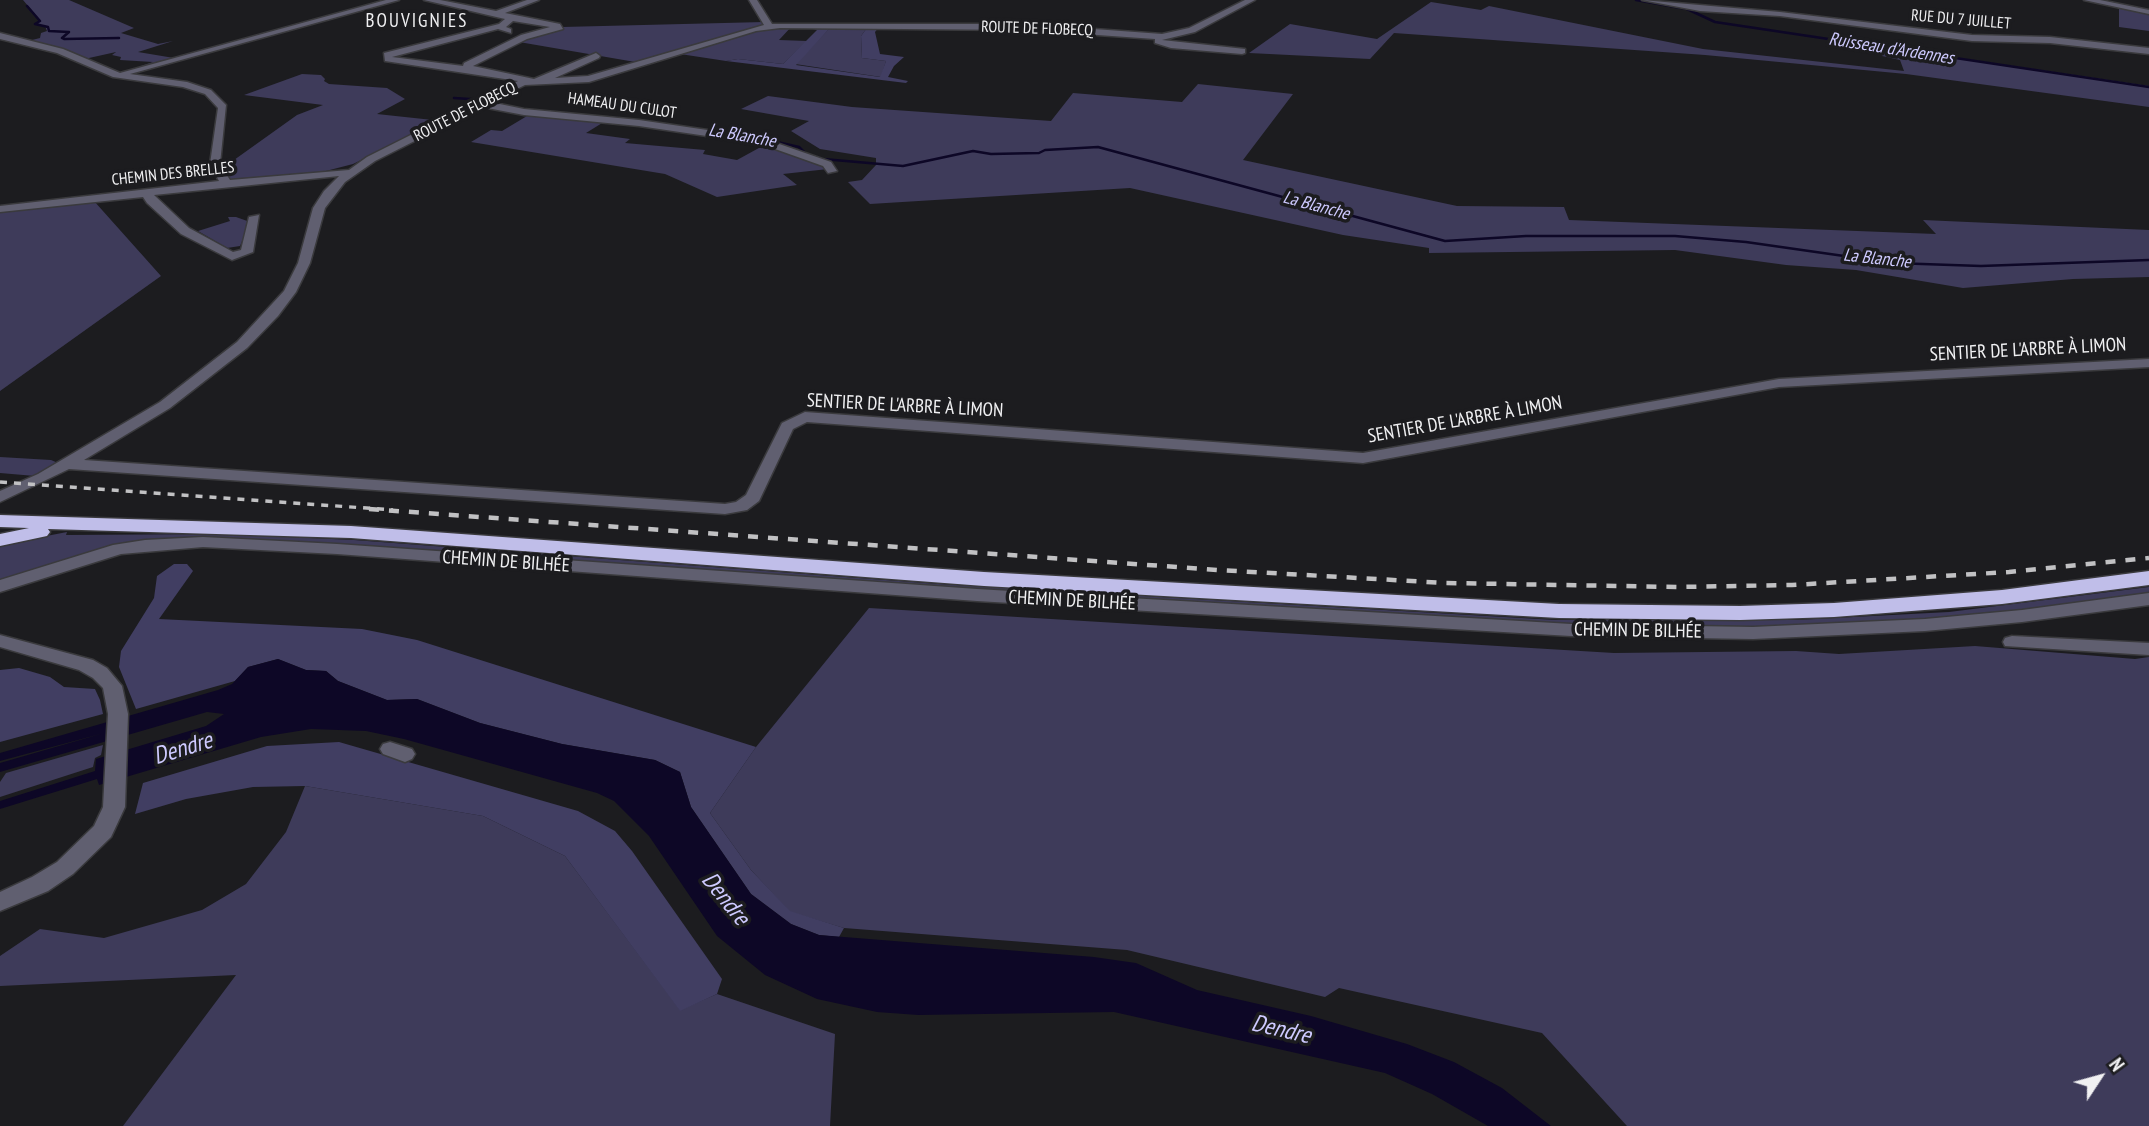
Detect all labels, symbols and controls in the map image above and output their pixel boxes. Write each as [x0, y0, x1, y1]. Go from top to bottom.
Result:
street label: RUE DU 7 JUILLET [1910, 6, 2012, 34]
district label: BOUVIGNIES [367, 11, 467, 33]
street label: ROUTE DE FLOBECQ [981, 17, 1093, 41]
water label: Ruisseau d'Ardennes [1827, 28, 1955, 70]
street label: ROUTE DE FLOBECQ [411, 78, 519, 146]
street label: HAMEAU DU CULOT [567, 89, 677, 123]
water label: La Blanche [707, 119, 777, 153]
street label: CHEMIN DES BRELLES [111, 158, 235, 190]
water label: La Blanche [1280, 187, 1352, 225]
water label: La Blanche [1842, 245, 1912, 273]
street label: SENTIER DE L'ARBRE À LIMON [1929, 333, 2127, 367]
street label: SENTIER DE L'ARBRE À LIMON [806, 389, 1004, 423]
street label: SENTIER DE L'ARBRE À LIMON [1366, 392, 1564, 448]
street label: CHEMIN DE BILHÉE [442, 546, 570, 578]
street label: CHEMIN DE BILHÉE [1008, 586, 1136, 616]
street label: CHEMIN DE BILHÉE [1574, 618, 1702, 644]
water label: Dendre [150, 726, 216, 772]
water label: Dendre [695, 867, 755, 931]
water label: Dendre [1249, 1009, 1313, 1051]
north arrow [2065, 1042, 2135, 1112]
text: N [2104, 1053, 2130, 1076]

